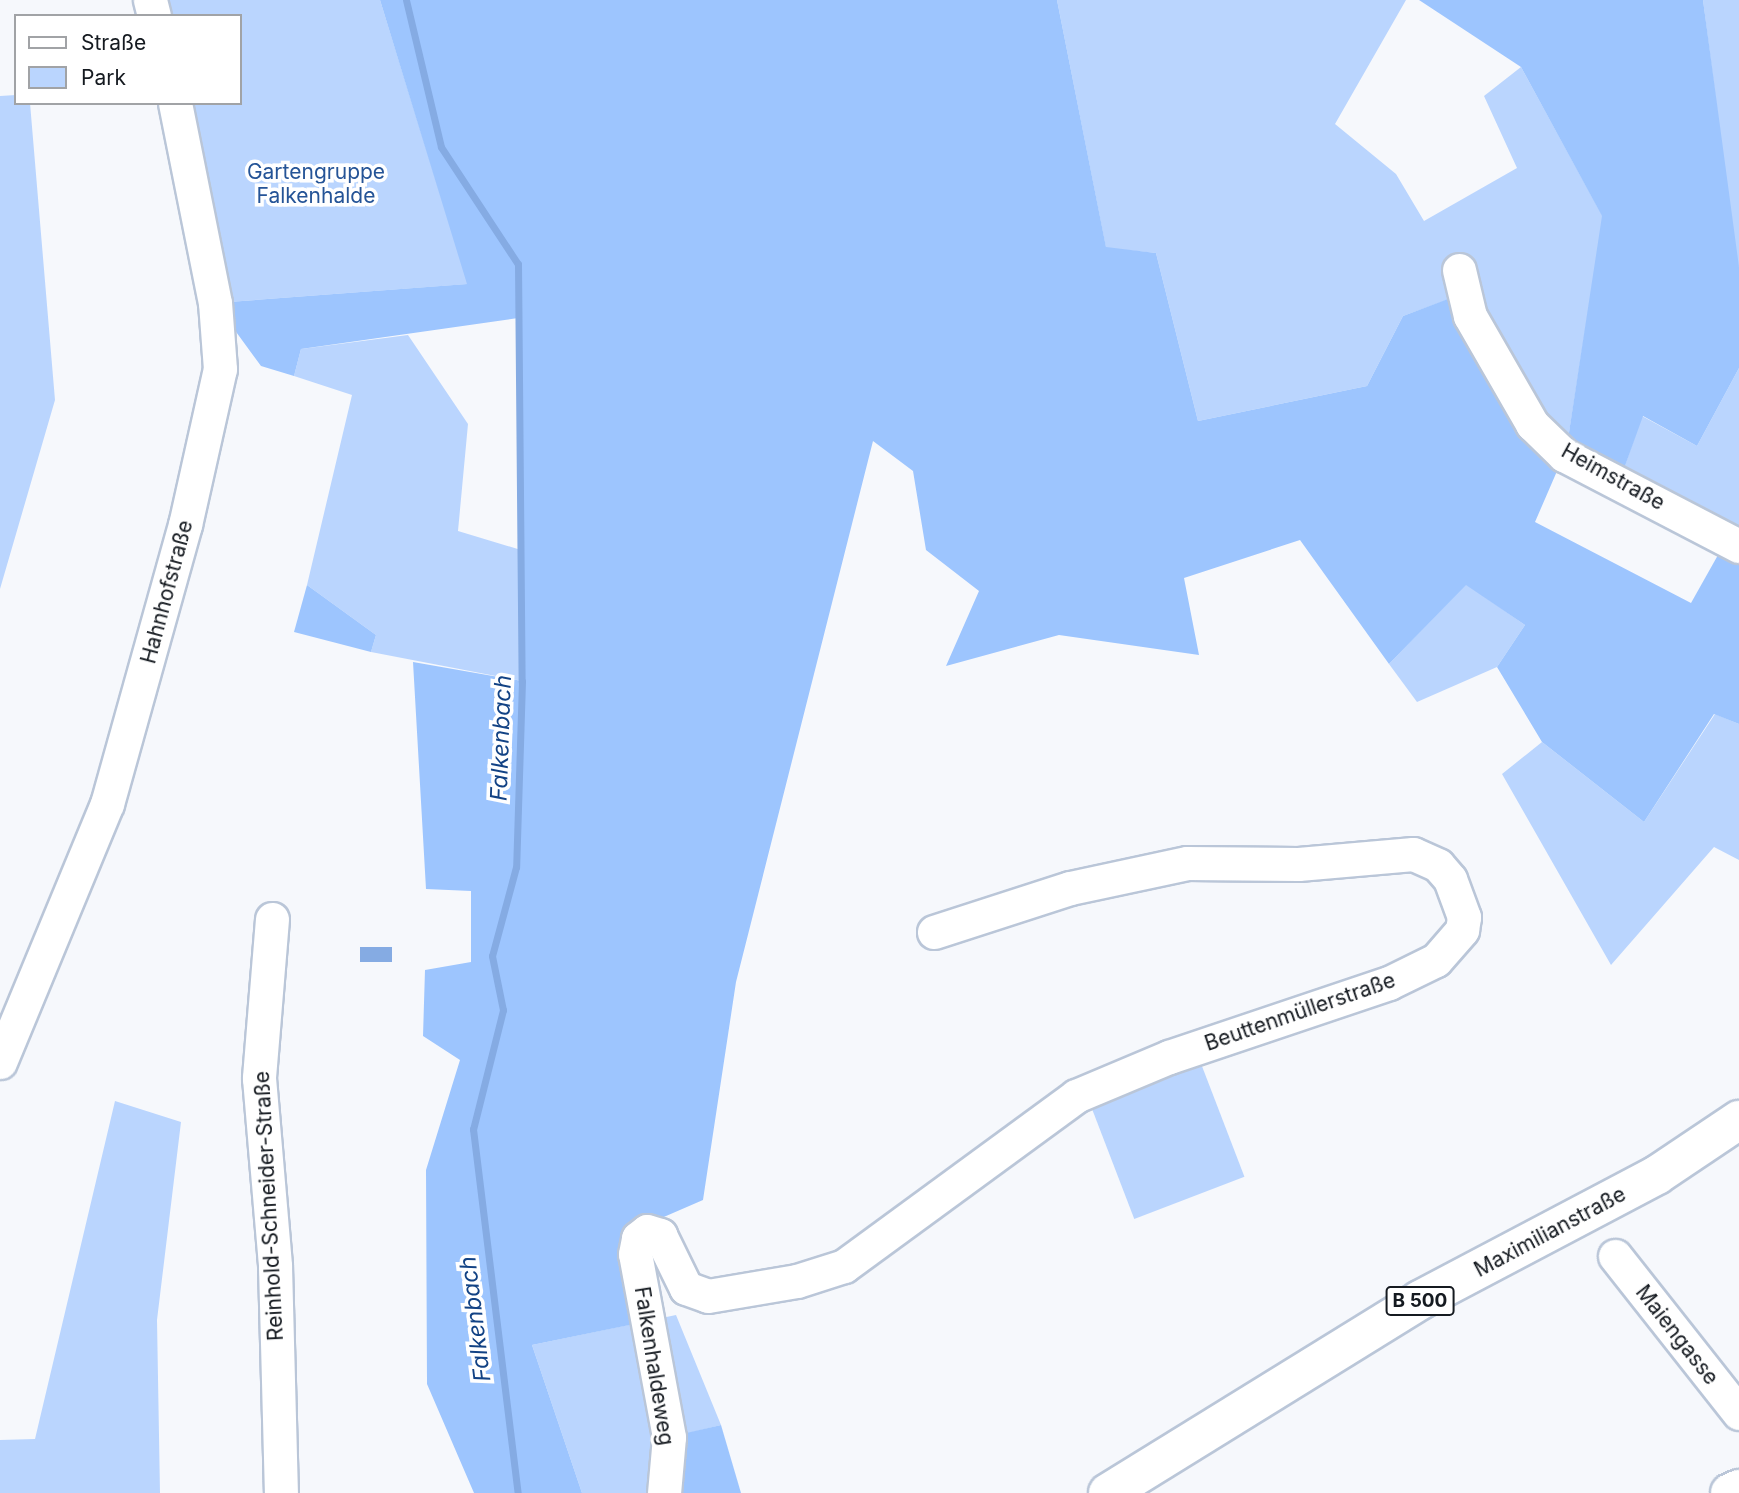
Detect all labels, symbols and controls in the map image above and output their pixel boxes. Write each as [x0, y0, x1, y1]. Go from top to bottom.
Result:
legend [14, 14, 242, 105]
text: Straße [81, 30, 146, 55]
text: Park [81, 65, 126, 90]
park label: Gartengruppe Falkenhalde [247, 159, 385, 209]
street label: Heimstraße [1557, 438, 1669, 516]
street label: Hahnhofstraße [136, 518, 198, 666]
water label: Falkenbach [485, 674, 517, 802]
street label: Beuttenmüllerstraße [1201, 968, 1399, 1056]
street label: Reinhold-Schneider-Straße [249, 1070, 289, 1342]
street label: Maximilianstraße [1470, 1181, 1630, 1283]
water label: Falkenbach [454, 1255, 496, 1383]
street label: Maiengasse [1630, 1280, 1724, 1390]
street label: Falkenhaldeweg [629, 1285, 679, 1447]
road number: B 500 [1385, 1286, 1455, 1316]

